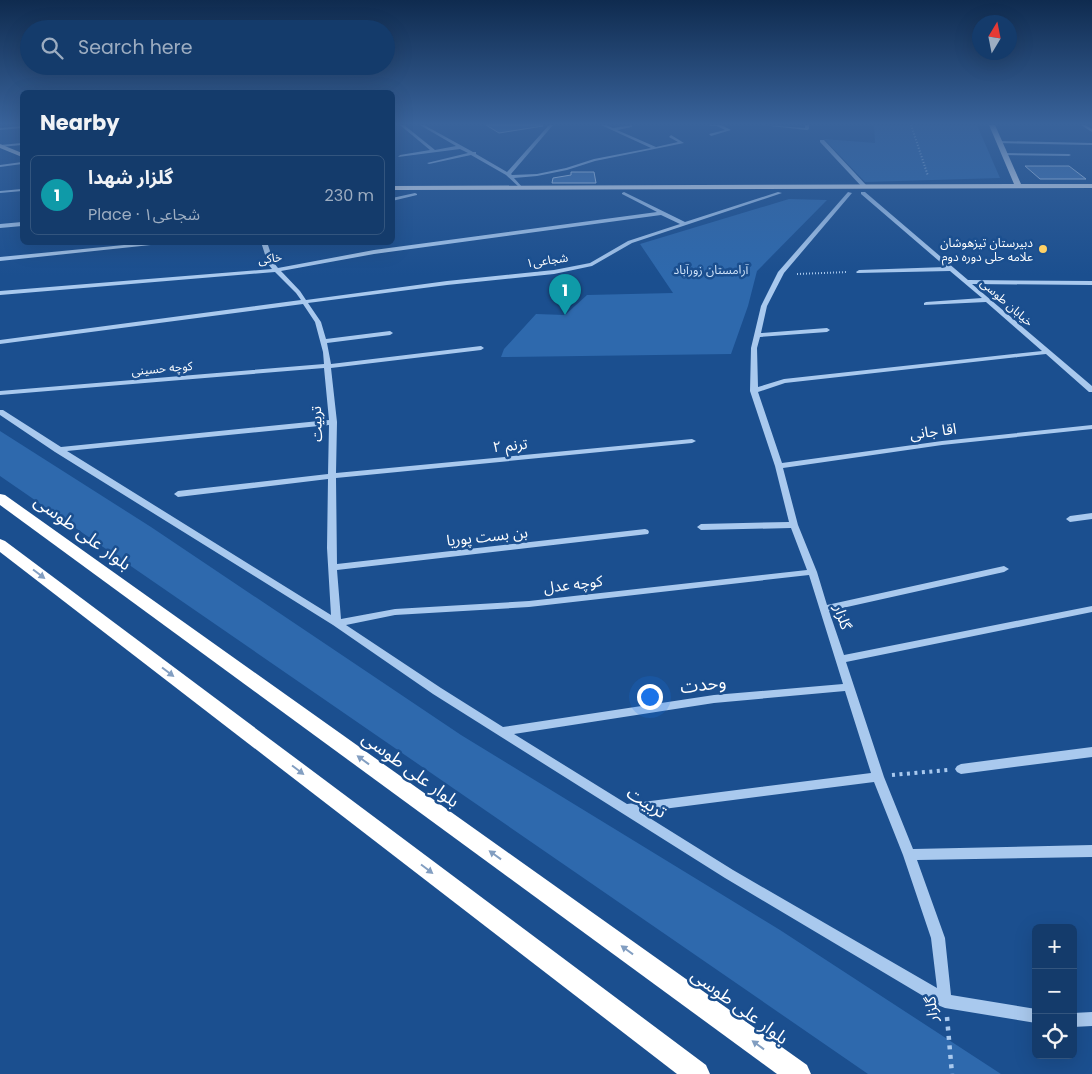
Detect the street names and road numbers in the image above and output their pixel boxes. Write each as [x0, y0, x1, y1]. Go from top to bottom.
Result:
street label: خاکی [257, 248, 283, 268]
street label: شجاعی۱ [525, 249, 569, 271]
street label: خیابان طوسی [977, 274, 1037, 330]
street label: کوچه حسینی [131, 357, 194, 379]
street label: تربیت [305, 406, 327, 442]
street label: اقا جانی [908, 418, 958, 444]
street label: ترنم ۲ [491, 433, 529, 458]
street label: بلوار علی طوسی [29, 488, 137, 576]
street label: بن بست پوریا [445, 521, 529, 551]
street label: کوچه عدل [542, 570, 605, 598]
street label: گلزار [829, 601, 857, 633]
street label: وحدت [679, 669, 727, 699]
street label: بلوار علی طوسی [357, 725, 465, 813]
street label: تربیت [622, 780, 672, 824]
street label: بلوار علی طوسی [686, 962, 794, 1050]
street label: گلزار [919, 995, 943, 1024]

